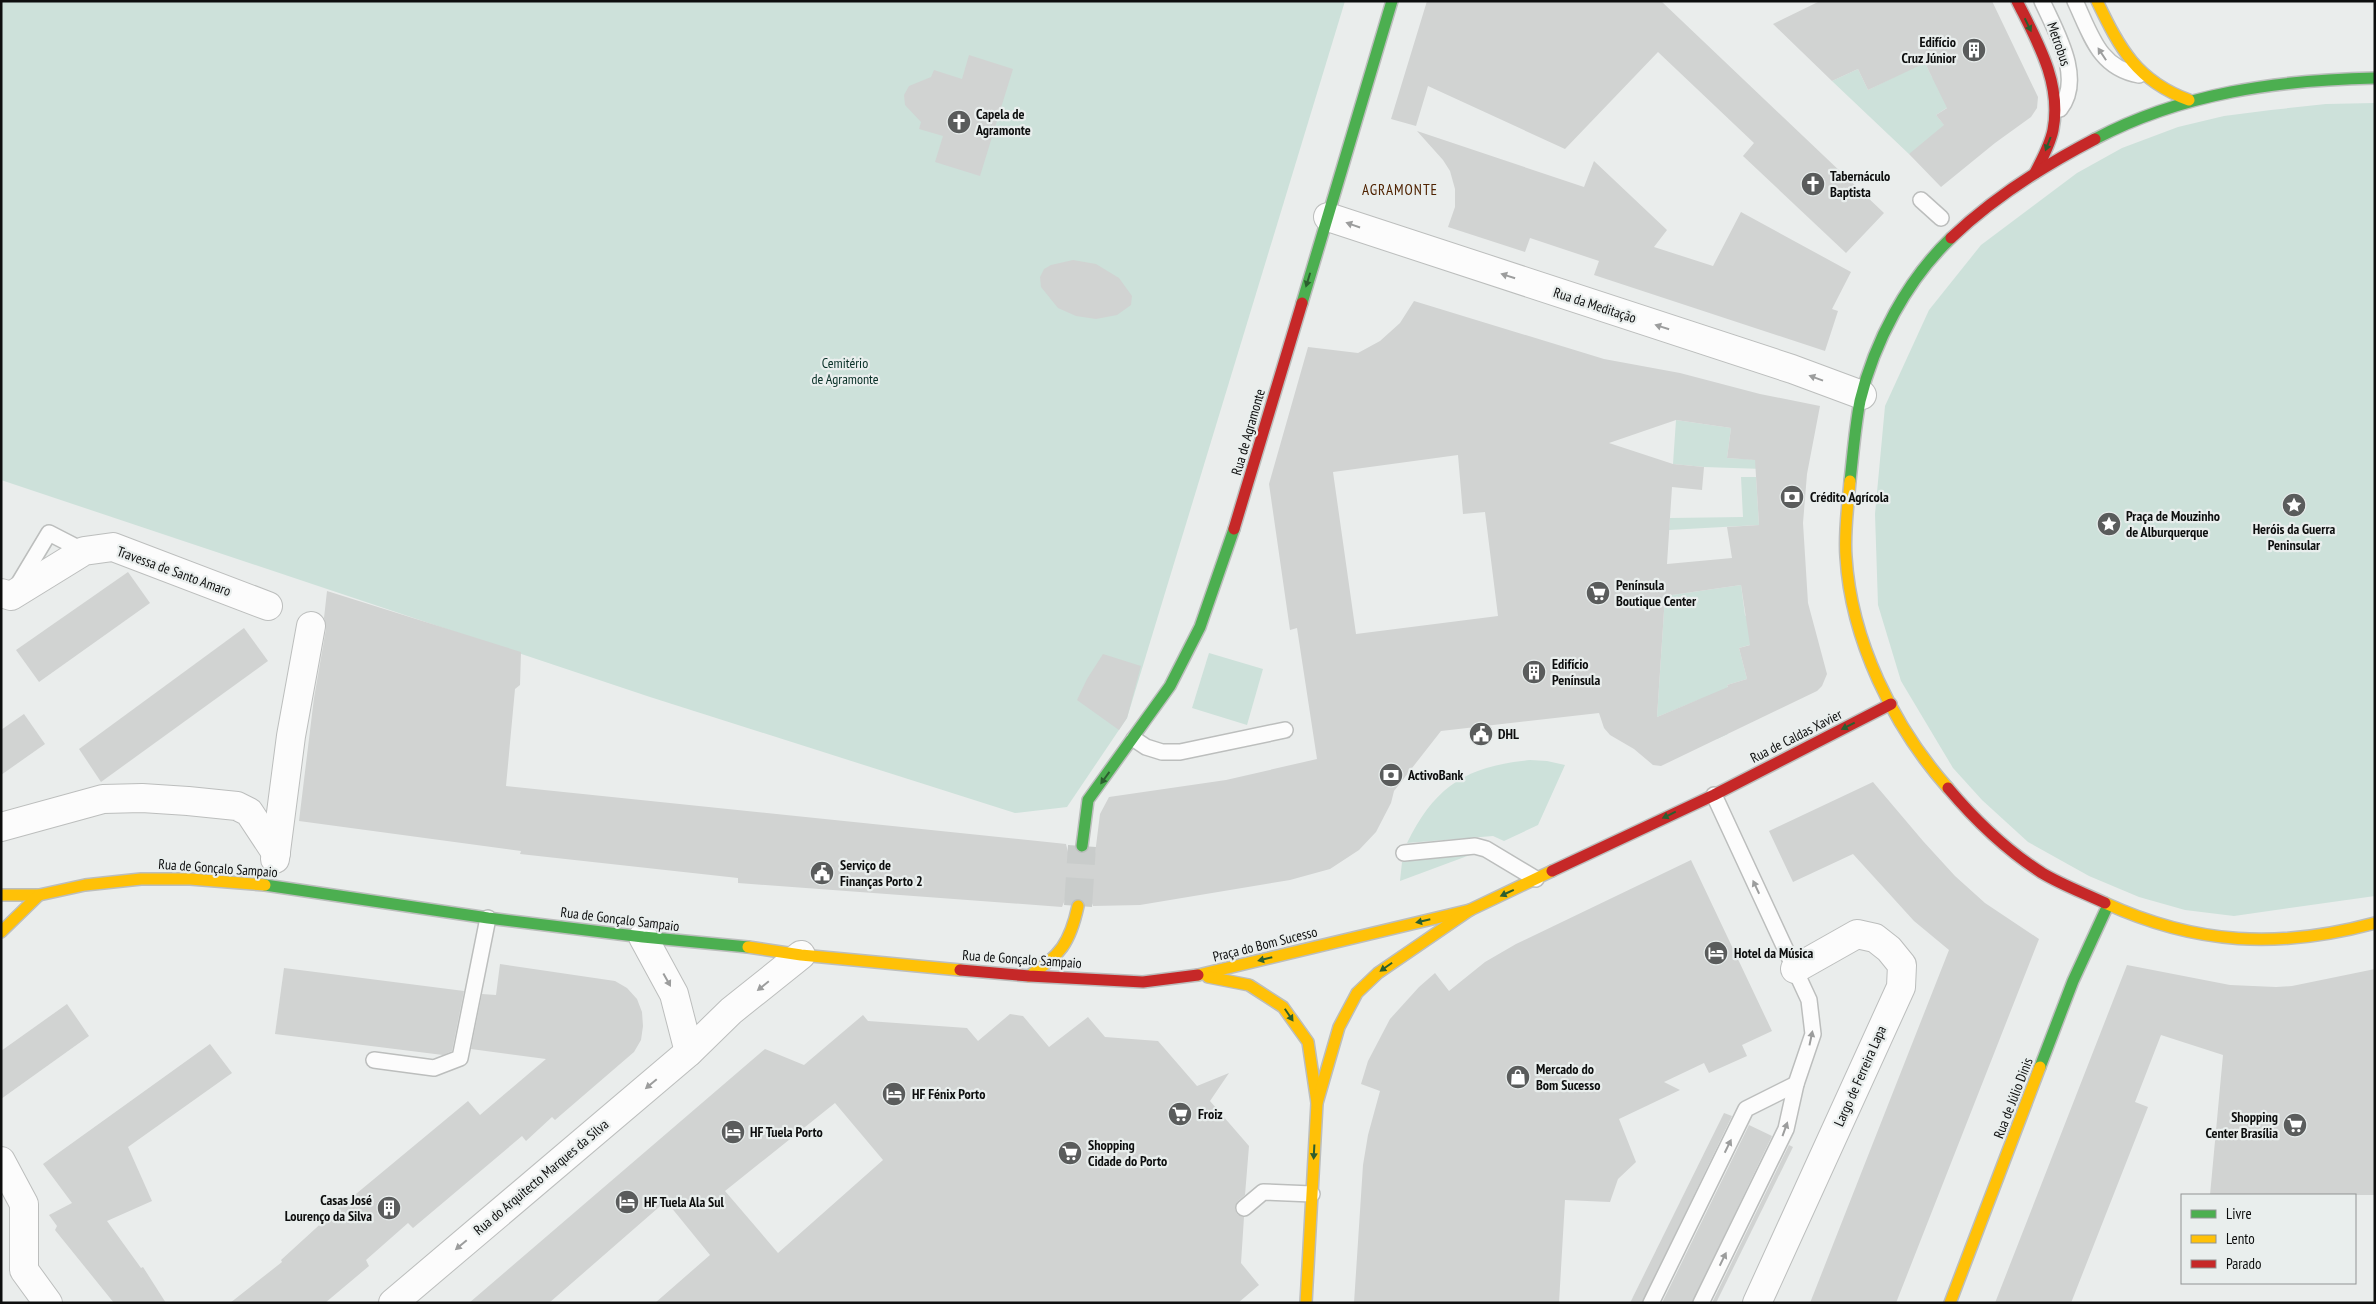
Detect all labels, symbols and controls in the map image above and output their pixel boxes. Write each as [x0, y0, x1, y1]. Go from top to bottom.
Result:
one-way arrow [2024, 18, 2032, 32]
street label: Metrobus [2043, 20, 2075, 69]
place label: Edifício Cruz Júnior [1901, 33, 1957, 67]
building icon: Edifício Cruz Júnior [1961, 37, 1987, 63]
one-way arrow [2097, 47, 2107, 60]
place label: Capela de Agramonte [975, 105, 1031, 139]
church icon: Capela de Agramonte [946, 109, 972, 135]
one-way arrow [2044, 137, 2052, 151]
place label: Tabernáculo Baptista [1830, 167, 1890, 201]
church icon: Tabernáculo Baptista [1800, 171, 1826, 197]
district label: AGRAMONTE [1362, 180, 1438, 199]
one-way arrow [1346, 221, 1361, 228]
one-way arrow [1500, 272, 1515, 279]
one-way arrow [1304, 273, 1312, 288]
street label: Rua da Meditação [1551, 283, 1639, 327]
one-way arrow [1654, 322, 1669, 330]
park label: Cemitério de Agramonte [811, 354, 879, 388]
one-way arrow [1808, 374, 1823, 382]
street label: Rua de Agramonte [1227, 387, 1269, 477]
bank icon: Crédito Agrícola [1779, 484, 1805, 510]
place label: Crédito Agrícola [1810, 488, 1889, 506]
place icon: Heróis da Guerra Peninsular [2281, 492, 2307, 518]
place label: Praça de Mouzinho de Alburquerque [2126, 507, 2220, 541]
place icon: Praça de Mouzinho de Alburquerque [2096, 511, 2122, 537]
place label: Heróis da Guerra Peninsular [2253, 520, 2336, 554]
street label: Travessa de Santo Amaro [115, 542, 233, 600]
place label: Península Boutique Center [1616, 576, 1697, 610]
supermarket icon: Península Boutique Center [1585, 580, 1611, 606]
place label: Edifício Península [1552, 655, 1601, 689]
building icon: Edifício Península [1521, 659, 1547, 685]
street label: Rua de Caldas Xavier [1747, 705, 1845, 767]
public building icon: DHL [1468, 721, 1494, 747]
one-way arrow [1840, 722, 1855, 730]
place label: DHL [1498, 725, 1519, 743]
bank icon: ActivoBank [1378, 762, 1404, 788]
place label: ActivoBank [1407, 766, 1464, 784]
one-way arrow [1099, 771, 1110, 784]
one-way arrow [1662, 811, 1676, 819]
street label: Rua de Gonçalo Sampaio [158, 855, 278, 881]
place label: Serviço de Finanças Porto 2 [840, 856, 923, 890]
public building icon: Serviço de Finanças Porto 2 [809, 860, 835, 886]
one-way arrow [1752, 880, 1760, 895]
one-way arrow [1500, 889, 1514, 897]
street label: Rua de Gonçalo Sampaio [560, 903, 680, 935]
one-way arrow [1415, 917, 1430, 925]
street label: Praça do Bom Sucesso [1211, 922, 1319, 966]
hotel icon: Hotel da Música [1703, 940, 1729, 966]
place label: Hotel da Música [1734, 944, 1813, 962]
street label: Rua de Gonçalo Sampaio [962, 946, 1082, 972]
one-way arrow [1257, 955, 1272, 963]
one-way arrow [1380, 962, 1393, 972]
one-way arrow [662, 973, 671, 986]
one-way arrow [757, 980, 770, 991]
one-way arrow [1284, 1008, 1294, 1022]
street label: Largo de Ferreira Lapa [1830, 1023, 1890, 1129]
one-way arrow [1807, 1029, 1815, 1045]
street label: Rua de Júlio Dinis [1989, 1055, 2037, 1141]
place label: Mercado do Bom Sucesso [1536, 1060, 1600, 1094]
shop icon: Mercado do Bom Sucesso [1505, 1064, 1531, 1090]
one-way arrow [645, 1078, 658, 1089]
hotel icon: HF Fénix Porto [881, 1081, 907, 1107]
place label: HF Fénix Porto [912, 1085, 985, 1103]
supermarket icon: Froiz [1167, 1101, 1193, 1127]
place label: Froiz [1198, 1105, 1223, 1123]
place label: Shopping Center Brasília [2206, 1108, 2278, 1142]
supermarket icon: Shopping Center Brasília [2282, 1112, 2308, 1138]
street label: Rua do Arquitecto Marques da Silva [470, 1115, 612, 1239]
hotel icon: HF Tuela Porto [720, 1119, 746, 1145]
one-way arrow [1782, 1122, 1789, 1137]
place label: HF Tuela Porto [750, 1123, 823, 1141]
place label: Shopping Cidade do Porto [1088, 1136, 1167, 1170]
one-way arrow [1724, 1139, 1732, 1153]
supermarket icon: Shopping Cidade do Porto [1057, 1140, 1083, 1166]
one-way arrow [1309, 1144, 1317, 1160]
hotel icon: HF Tuela Ala Sul [614, 1189, 640, 1215]
place label: Casas José Lourenço da Silva [285, 1191, 372, 1225]
place label: HF Tuela Ala Sul [644, 1193, 724, 1211]
legend [2181, 1194, 2356, 1284]
building icon: Casas José Lourenço da Silva [376, 1195, 402, 1221]
text: Livre [2226, 1204, 2252, 1223]
text: Lento [2226, 1229, 2255, 1248]
one-way arrow [454, 1240, 467, 1251]
one-way arrow [1719, 1252, 1727, 1266]
text: Parado [2226, 1254, 2261, 1273]

